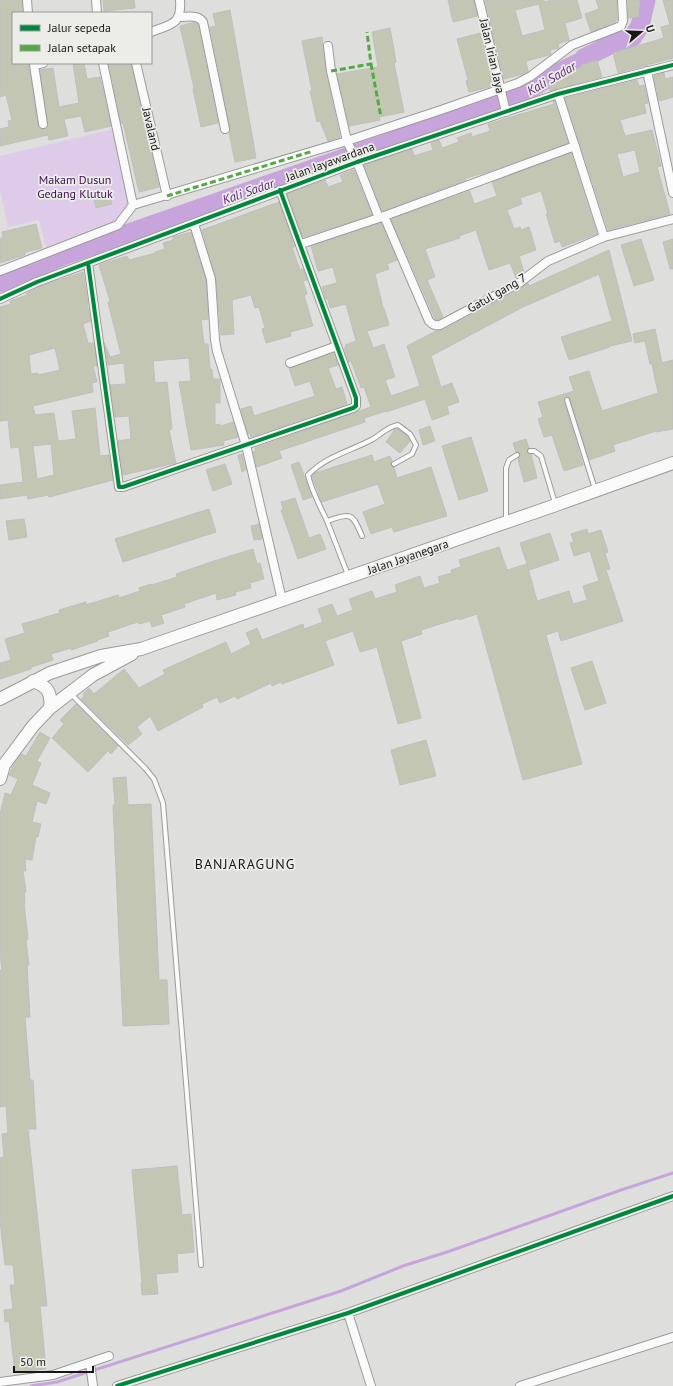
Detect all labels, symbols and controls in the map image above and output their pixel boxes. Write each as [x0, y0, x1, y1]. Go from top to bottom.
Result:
legend [12, 12, 152, 64]
north arrow [621, 12, 661, 52]
street label: Jalan Irian Jaya [476, 16, 508, 95]
text: Jalur sepeda [47, 20, 111, 35]
text: U [643, 23, 658, 34]
text: Jalan setapak [47, 40, 116, 55]
water label: Kali Sadar [524, 57, 579, 99]
street label: Javaland [139, 105, 164, 152]
street label: Jalan Jayawardana [282, 138, 376, 185]
park label: Makam Dusun Gedang Klutuk [37, 172, 113, 201]
water label: Kali Sadar [220, 174, 277, 208]
street label: Gatul gang 7 [465, 270, 529, 315]
street label: Jalan Jayanegara [364, 536, 450, 578]
district label: BANJARAGUNG [195, 855, 295, 873]
scale bar [14, 1348, 93, 1374]
text: 50 m [20, 1354, 46, 1369]

